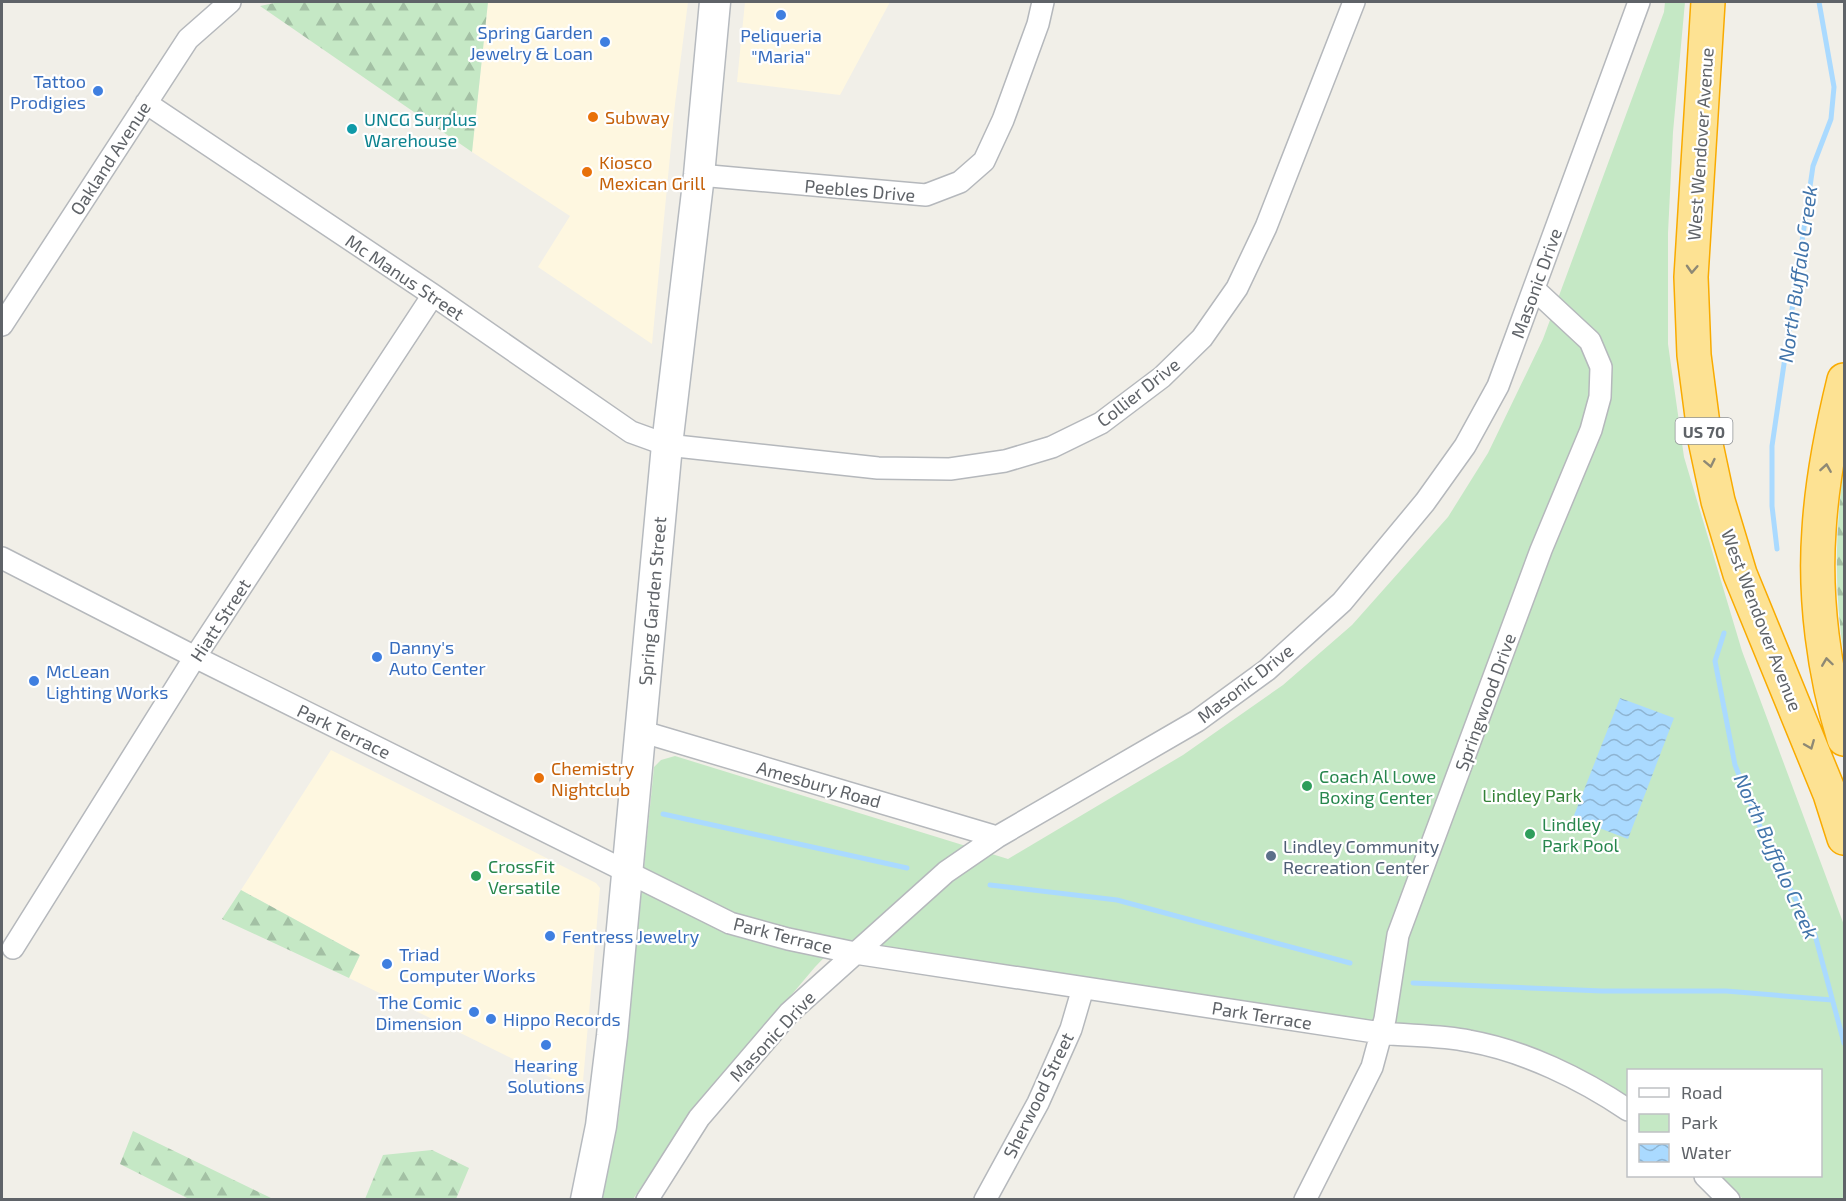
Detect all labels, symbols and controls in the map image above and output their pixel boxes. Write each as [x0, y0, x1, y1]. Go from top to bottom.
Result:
marker: Peliqueria "Maria" [774, 8, 788, 22]
place label: Spring Garden Jewelry & Loan [469, 21, 593, 64]
place label: Peliqueria "Maria" [740, 24, 822, 67]
marker: Spring Garden Jewelry & Loan [598, 35, 612, 49]
street label: West Wendover Avenue [1682, 47, 1718, 241]
place label: Tattoo Prodigies [10, 70, 86, 113]
marker: Tattoo Prodigies [91, 84, 105, 98]
street label: Oakland Avenue [65, 97, 155, 219]
place label: Subway [605, 106, 670, 128]
place label: UNCG Surplus Warehouse [364, 108, 477, 151]
marker: Subway [586, 110, 600, 124]
marker: UNCG Surplus Warehouse [345, 122, 359, 136]
place label: Kiosco Mexican Grill [599, 151, 706, 194]
marker: Kiosco Mexican Grill [580, 165, 594, 179]
street label: Peebles Drive [804, 174, 916, 206]
water label: North Buffalo Creek [1773, 184, 1821, 364]
street label: Masonic Drive [1506, 225, 1566, 341]
street label: Mc Manus Street [342, 229, 469, 325]
one-way arrow [1685, 265, 1698, 274]
street label: Collier Drive [1092, 353, 1184, 431]
road number: US 70 [1676, 418, 1732, 444]
one-way arrow [1702, 458, 1715, 468]
one-way arrow [1819, 463, 1831, 472]
street label: Spring Garden Street [634, 516, 670, 686]
street label: West Wendover Avenue [1717, 526, 1807, 714]
street label: Hiatt Street [185, 574, 255, 665]
street label: Springwood Drive [1450, 630, 1520, 774]
place label: Danny's Auto Center [389, 636, 486, 679]
street label: Masonic Drive [1193, 639, 1297, 727]
marker: Danny's Auto Center [370, 650, 384, 664]
one-way arrow [1822, 657, 1834, 666]
place label: McLean Lighting Works [46, 660, 168, 703]
marker: McLean Lighting Works [27, 674, 41, 688]
street label: Park Terrace [294, 699, 394, 763]
one-way arrow [1803, 739, 1815, 750]
street label: Amesbury Road [754, 756, 884, 812]
place label: Chemistry Nightclub [551, 757, 635, 800]
place label: Coach Al Lowe Boxing Center [1319, 765, 1436, 808]
water label: North Buffalo Creek [1730, 769, 1824, 943]
marker: Chemistry Nightclub [532, 771, 546, 785]
marker: Coach Al Lowe Boxing Center [1300, 779, 1314, 793]
park label: Lindley Park [1482, 784, 1582, 806]
place label: Lindley Park Pool [1542, 813, 1620, 856]
marker: Lindley Park Pool [1523, 827, 1537, 841]
place label: Lindley Community Recreation Center [1283, 835, 1440, 878]
marker: Lindley Community Recreation Center [1264, 849, 1278, 863]
place label: CrossFit Versatile [488, 855, 561, 898]
marker: CrossFit Versatile [469, 869, 483, 883]
street label: Park Terrace [731, 912, 835, 958]
place label: Fentress Jewelry [562, 925, 700, 947]
marker: Fentress Jewelry [543, 929, 557, 943]
place label: Triad Computer Works [399, 943, 536, 986]
marker: Triad Computer Works [380, 957, 394, 971]
street label: Masonic Drive [725, 986, 819, 1086]
place label: The Comic Dimension [375, 991, 462, 1034]
street label: Park Terrace [1210, 996, 1314, 1034]
marker: The Comic Dimension [467, 1005, 481, 1019]
place label: Hippo Records [503, 1008, 621, 1030]
marker: Hippo Records [484, 1012, 498, 1026]
street label: Sherwood Street [998, 1028, 1078, 1161]
marker: Hearing Solutions [539, 1038, 553, 1052]
place label: Hearing Solutions [507, 1054, 585, 1097]
legend [1627, 1069, 1822, 1177]
text: Road [1681, 1081, 1722, 1103]
text: Park [1681, 1111, 1718, 1133]
text: Water [1681, 1141, 1731, 1163]

